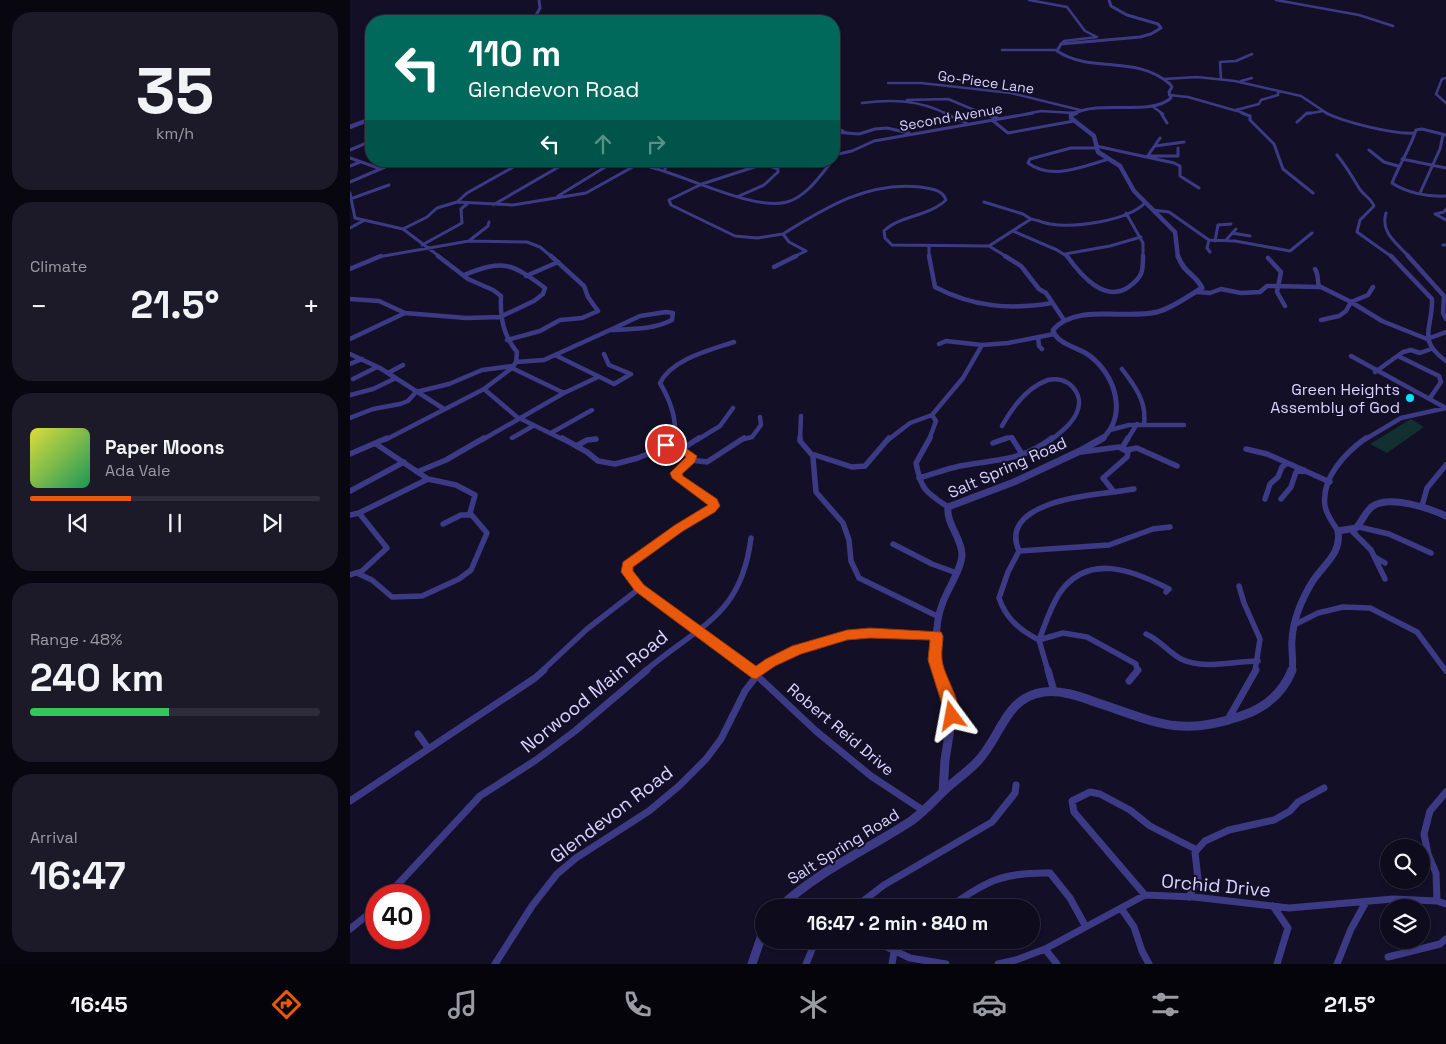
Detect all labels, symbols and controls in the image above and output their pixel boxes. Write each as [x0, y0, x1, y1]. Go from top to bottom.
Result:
text: 110 m [468, 32, 561, 76]
icon: left [385, 35, 450, 100]
text: 35 [136, 49, 214, 132]
street label: Go-Piece Lane [937, 66, 1035, 98]
text: Glendevon Road [468, 75, 639, 103]
street label: Second Avenue [898, 99, 1004, 135]
text: km/h [156, 123, 194, 144]
icon: left [536, 130, 564, 158]
icon: ahead [589, 130, 617, 158]
icon: right [642, 130, 670, 158]
text: Climate [30, 256, 87, 277]
text: 21.5° [131, 281, 219, 329]
text: − [30, 288, 47, 324]
text: + [303, 288, 320, 324]
place label: Green Heights Assembly of God [1270, 379, 1400, 418]
marker: Green Heights Assembly of God [1404, 392, 1416, 404]
pin [645, 424, 687, 466]
icon: arrive [652, 431, 680, 459]
street label: Salt Spring Road [945, 432, 1070, 503]
text: Paper Moons [105, 435, 224, 460]
text: Ada Vale [105, 460, 170, 481]
icon: previous [64, 509, 92, 537]
icon: pause [161, 509, 189, 537]
icon: next [258, 509, 286, 537]
street label: Norwood Main Road [516, 624, 673, 758]
text: Range · 48% [30, 629, 122, 650]
text: 240 km [30, 654, 164, 702]
street label: Robert Reid Drive [783, 678, 899, 780]
position arrow [925, 689, 977, 741]
street label: Glendevon Road [545, 760, 678, 869]
street label: Salt Spring Road [783, 804, 903, 889]
text: Arrival [30, 827, 78, 848]
map controls [1380, 839, 1430, 949]
button: search [1380, 839, 1430, 889]
text: 16:47 [30, 852, 126, 900]
street label: Orchid Drive [1160, 868, 1272, 903]
speed limit sign: 40 [365, 884, 430, 949]
button: layers [1380, 899, 1430, 949]
text: 16:47 · 2 min · 840 m [807, 911, 988, 936]
icon: directions [269, 987, 304, 1022]
icon: music [445, 987, 480, 1022]
icon: phone [620, 987, 655, 1022]
icon: climate [796, 987, 831, 1022]
icon: car [972, 987, 1007, 1022]
icon: filters [1148, 987, 1183, 1022]
text: 16:45 [70, 990, 128, 1018]
text: 21.5° [1324, 990, 1376, 1018]

